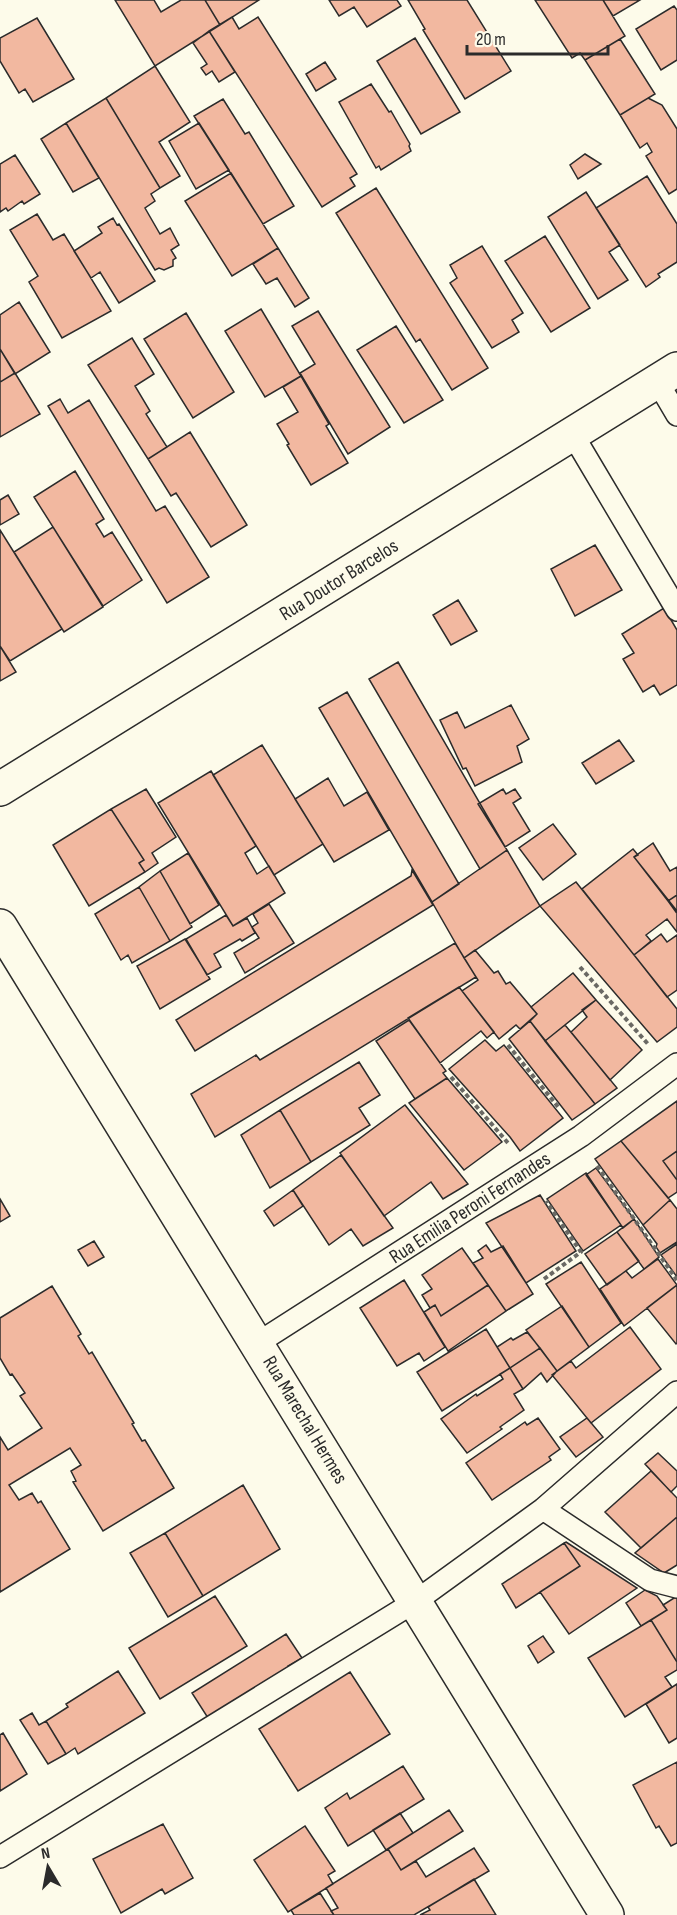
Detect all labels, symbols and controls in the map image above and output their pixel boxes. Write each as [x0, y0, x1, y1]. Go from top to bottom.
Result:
scale bar [467, 18, 608, 56]
text: 20 m [476, 29, 506, 50]
street label: Rua Doutor Barcelos [275, 534, 403, 626]
street label: Rua Emilia Peroni Fernandes [385, 1147, 555, 1269]
street label: Rua Marechal Hermes [257, 1352, 353, 1488]
north arrow [18, 1837, 78, 1897]
text: N [40, 1844, 52, 1864]

